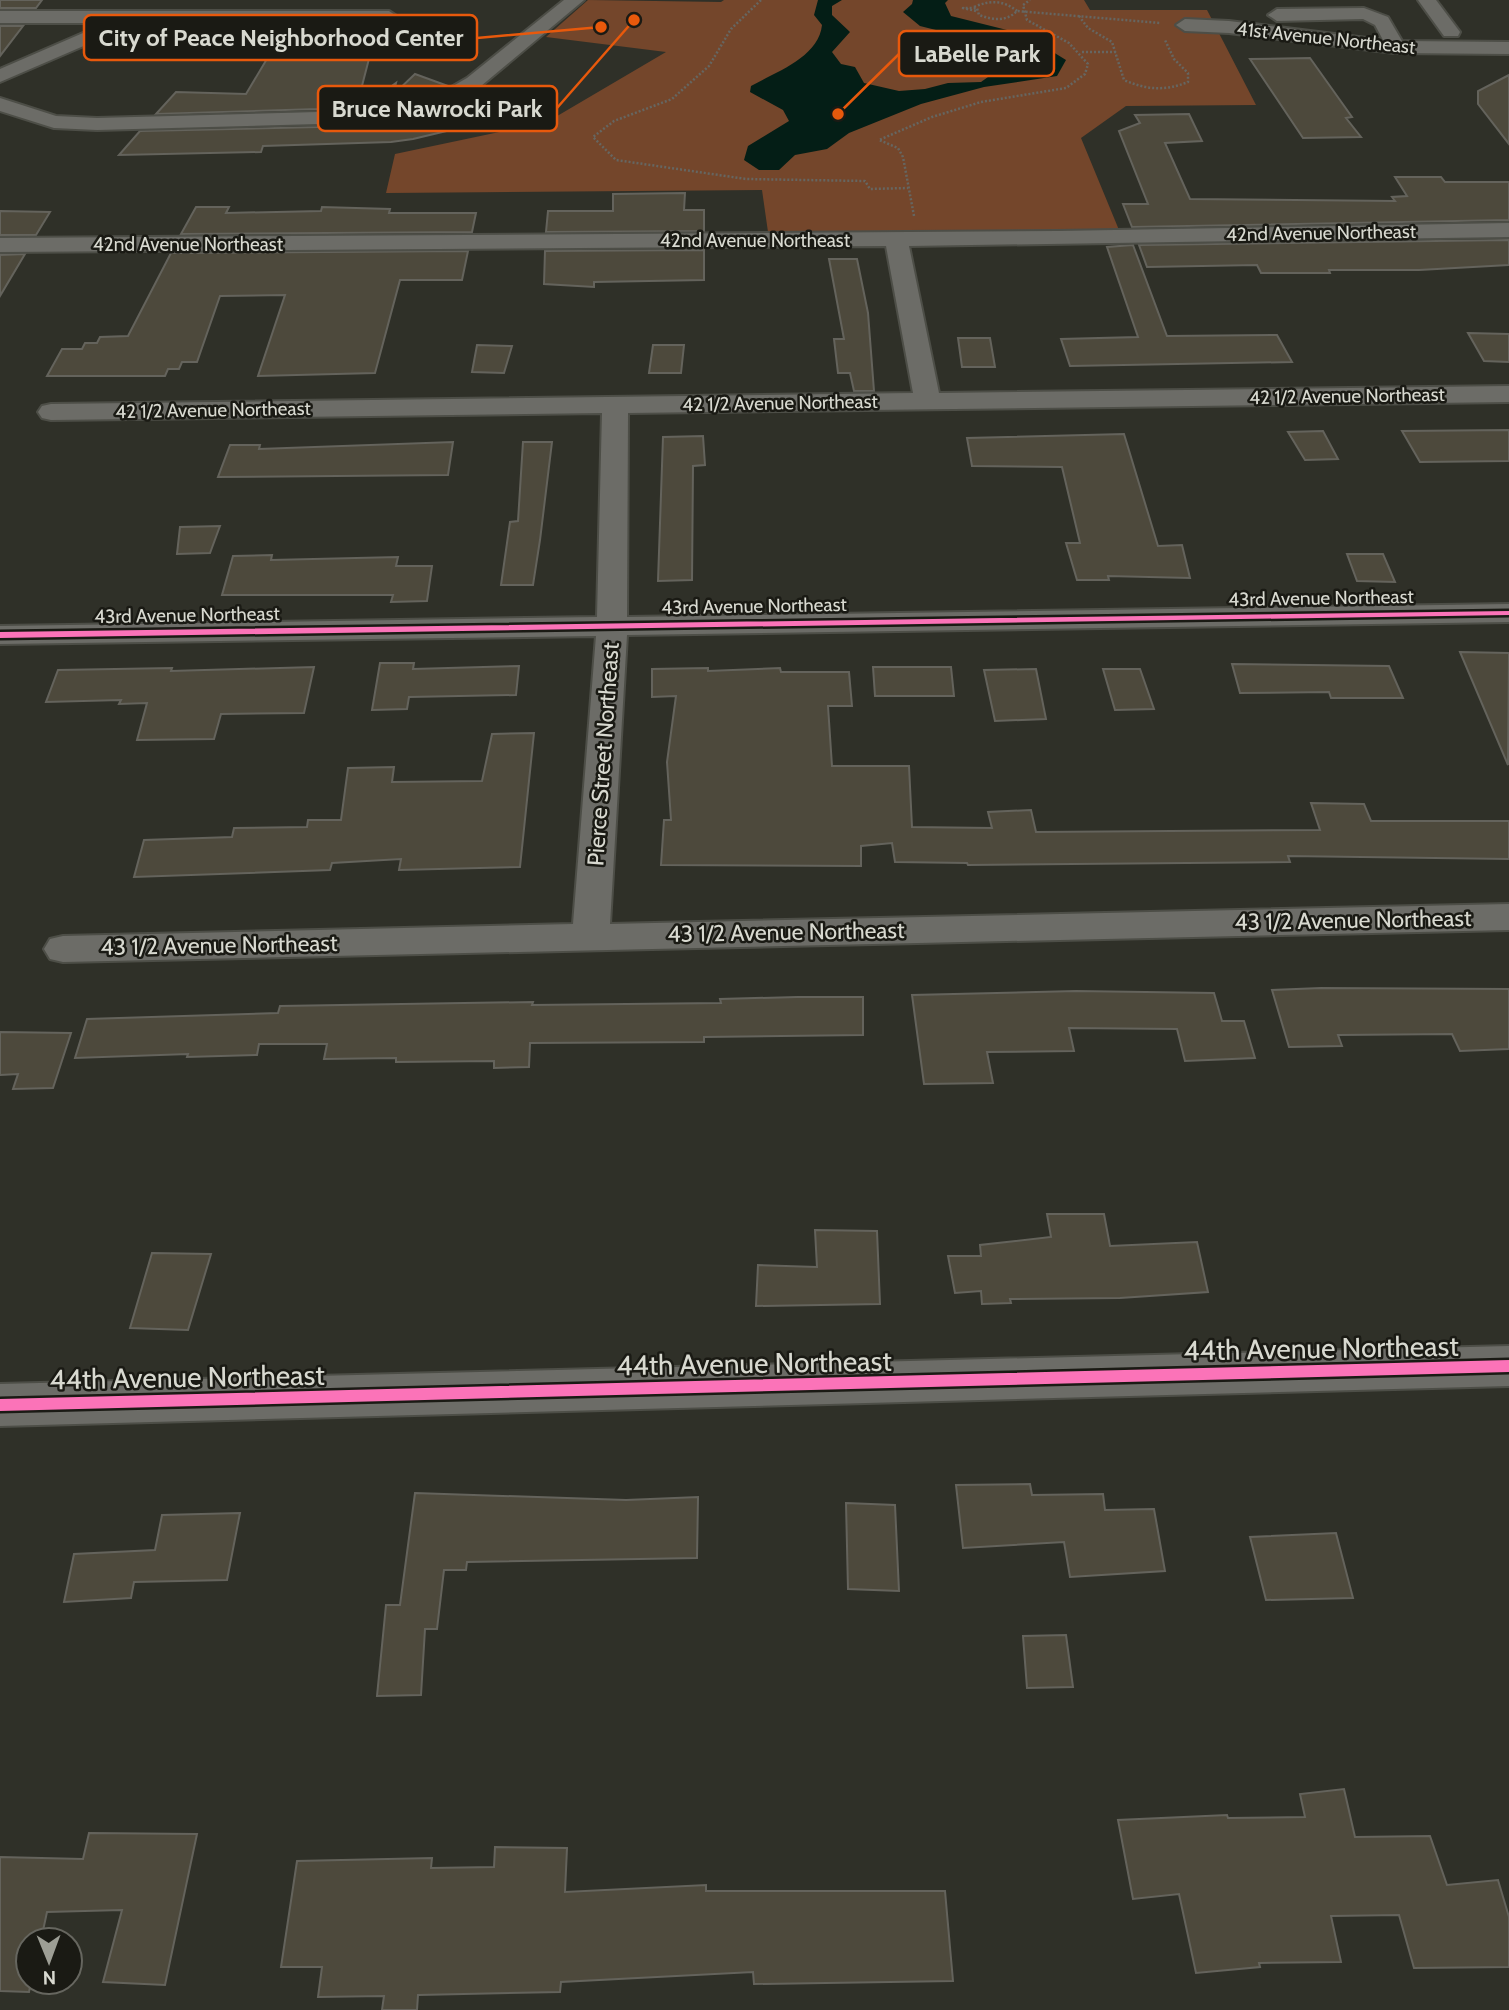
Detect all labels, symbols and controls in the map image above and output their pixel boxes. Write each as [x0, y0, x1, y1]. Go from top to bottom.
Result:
callout: City of Peace Neighborhood Center [84, 15, 477, 60]
street label: 41st Avenue Northeast [1235, 17, 1417, 59]
text: City of Peace Neighborhood Center [99, 23, 463, 52]
callout: LaBelle Park [899, 31, 1054, 76]
text: LaBelle Park [914, 39, 1041, 68]
callout: Bruce Nawrocki Park [318, 86, 557, 131]
text: Bruce Nawrocki Park [331, 94, 543, 123]
street label: 42nd Avenue Northeast [1226, 220, 1417, 246]
street label: 42nd Avenue Northeast [660, 229, 851, 252]
street label: 42nd Avenue Northeast [93, 233, 284, 256]
street label: 42 1/2 Avenue Northeast [1249, 383, 1446, 409]
street label: 42 1/2 Avenue Northeast [682, 390, 879, 416]
street label: 42 1/2 Avenue Northeast [115, 397, 312, 423]
street label: 43rd Avenue Northeast [1228, 585, 1415, 611]
street label: 43rd Avenue Northeast [661, 593, 848, 619]
street label: 43rd Avenue Northeast [94, 602, 281, 628]
street label: Pierce Street Northeast [581, 641, 625, 867]
street label: 43 1/2 Avenue Northeast [1234, 904, 1472, 936]
street label: 43 1/2 Avenue Northeast [667, 916, 905, 948]
street label: 43 1/2 Avenue Northeast [100, 929, 338, 961]
street label: 44th Avenue Northeast [1183, 1329, 1459, 1367]
street label: 44th Avenue Northeast [616, 1344, 892, 1382]
street label: 44th Avenue Northeast [49, 1358, 325, 1396]
north arrow [14, 1926, 84, 1996]
text: N [42, 1966, 56, 1989]

